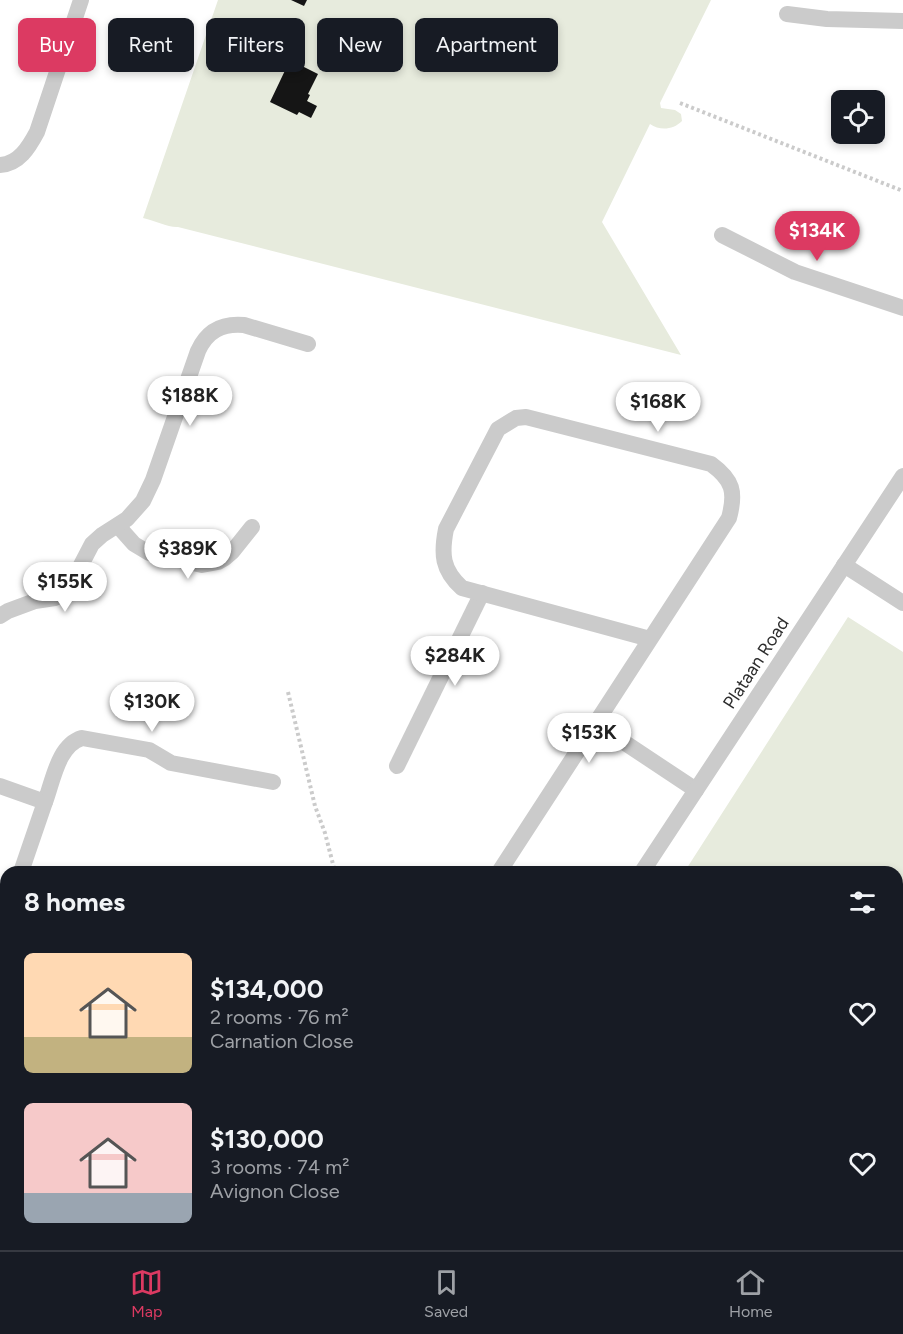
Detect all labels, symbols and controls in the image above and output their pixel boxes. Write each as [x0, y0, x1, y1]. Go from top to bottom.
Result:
chip: Buy [18, 18, 96, 72]
chip: Rent [108, 18, 194, 72]
chip: Filters [206, 18, 305, 72]
chip: New [317, 18, 403, 72]
chip: Apartment [415, 18, 558, 72]
map controls [831, 90, 885, 144]
button: locate [831, 90, 885, 144]
pin: $134K [775, 211, 859, 262]
text: $134K [789, 218, 845, 242]
pin: $188K [148, 376, 232, 427]
pin: $168K [616, 382, 700, 433]
text: $188K [161, 383, 219, 407]
text: $168K [630, 389, 686, 413]
pin: $389K [146, 529, 230, 580]
text: $389K [158, 536, 218, 560]
pin: $155K [23, 562, 107, 613]
text: $155K [37, 569, 93, 593]
street label: Plataan Road [718, 613, 794, 713]
pin: $284K [413, 636, 497, 687]
text: $284K [425, 643, 485, 667]
pin: $130K [110, 682, 194, 733]
text: $130K [124, 689, 180, 713]
pin: $153K [547, 713, 631, 764]
text: $153K [561, 720, 617, 744]
text: 8 homes [24, 886, 125, 918]
icon: filters [846, 886, 879, 919]
text: $134,000 [210, 973, 324, 1005]
icon: home [72, 977, 144, 1049]
icon: heart [846, 997, 879, 1030]
text: 2 rooms · 76 m² [210, 1005, 349, 1029]
text: Carnation Close [210, 1029, 353, 1053]
text: $130,000 [210, 1123, 324, 1155]
icon: home [72, 1127, 144, 1199]
icon: heart [846, 1147, 879, 1180]
text: 3 rooms · 74 m² [210, 1155, 349, 1179]
text: Avignon Close [210, 1179, 340, 1203]
tab: Map [130, 1266, 163, 1321]
tab: Saved [424, 1266, 468, 1321]
tab: Home [729, 1266, 773, 1321]

